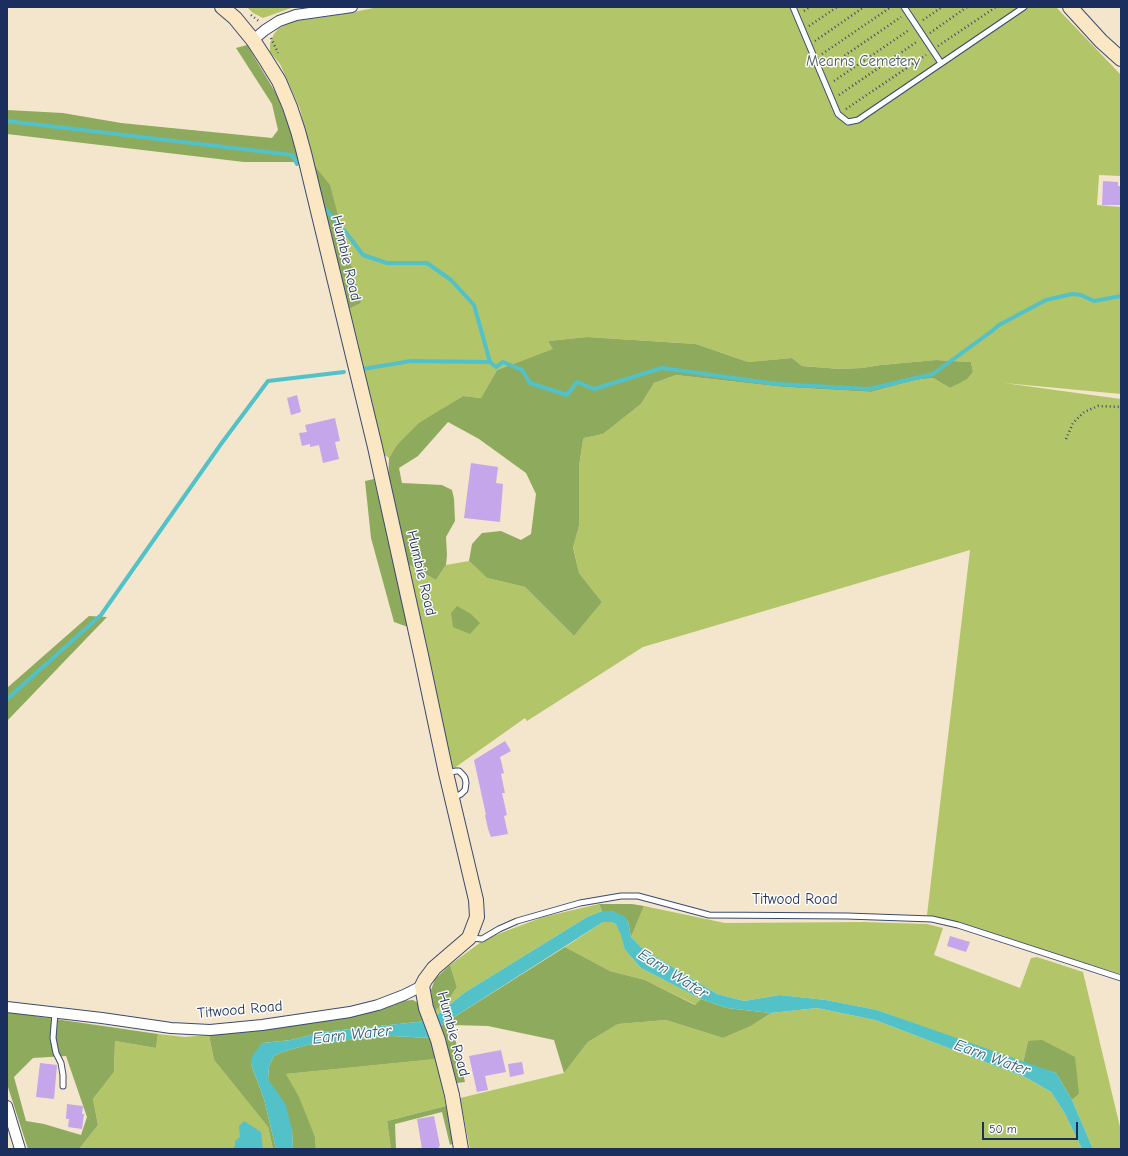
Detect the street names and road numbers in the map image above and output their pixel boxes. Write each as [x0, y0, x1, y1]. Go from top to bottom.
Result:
street label: Humbie Road [327, 213, 365, 303]
street label: Humbie Road [402, 528, 440, 618]
street label: Titwood Road [752, 891, 838, 909]
street label: Humbie Road [433, 990, 473, 1078]
street label: Titwood Road [197, 997, 283, 1023]

